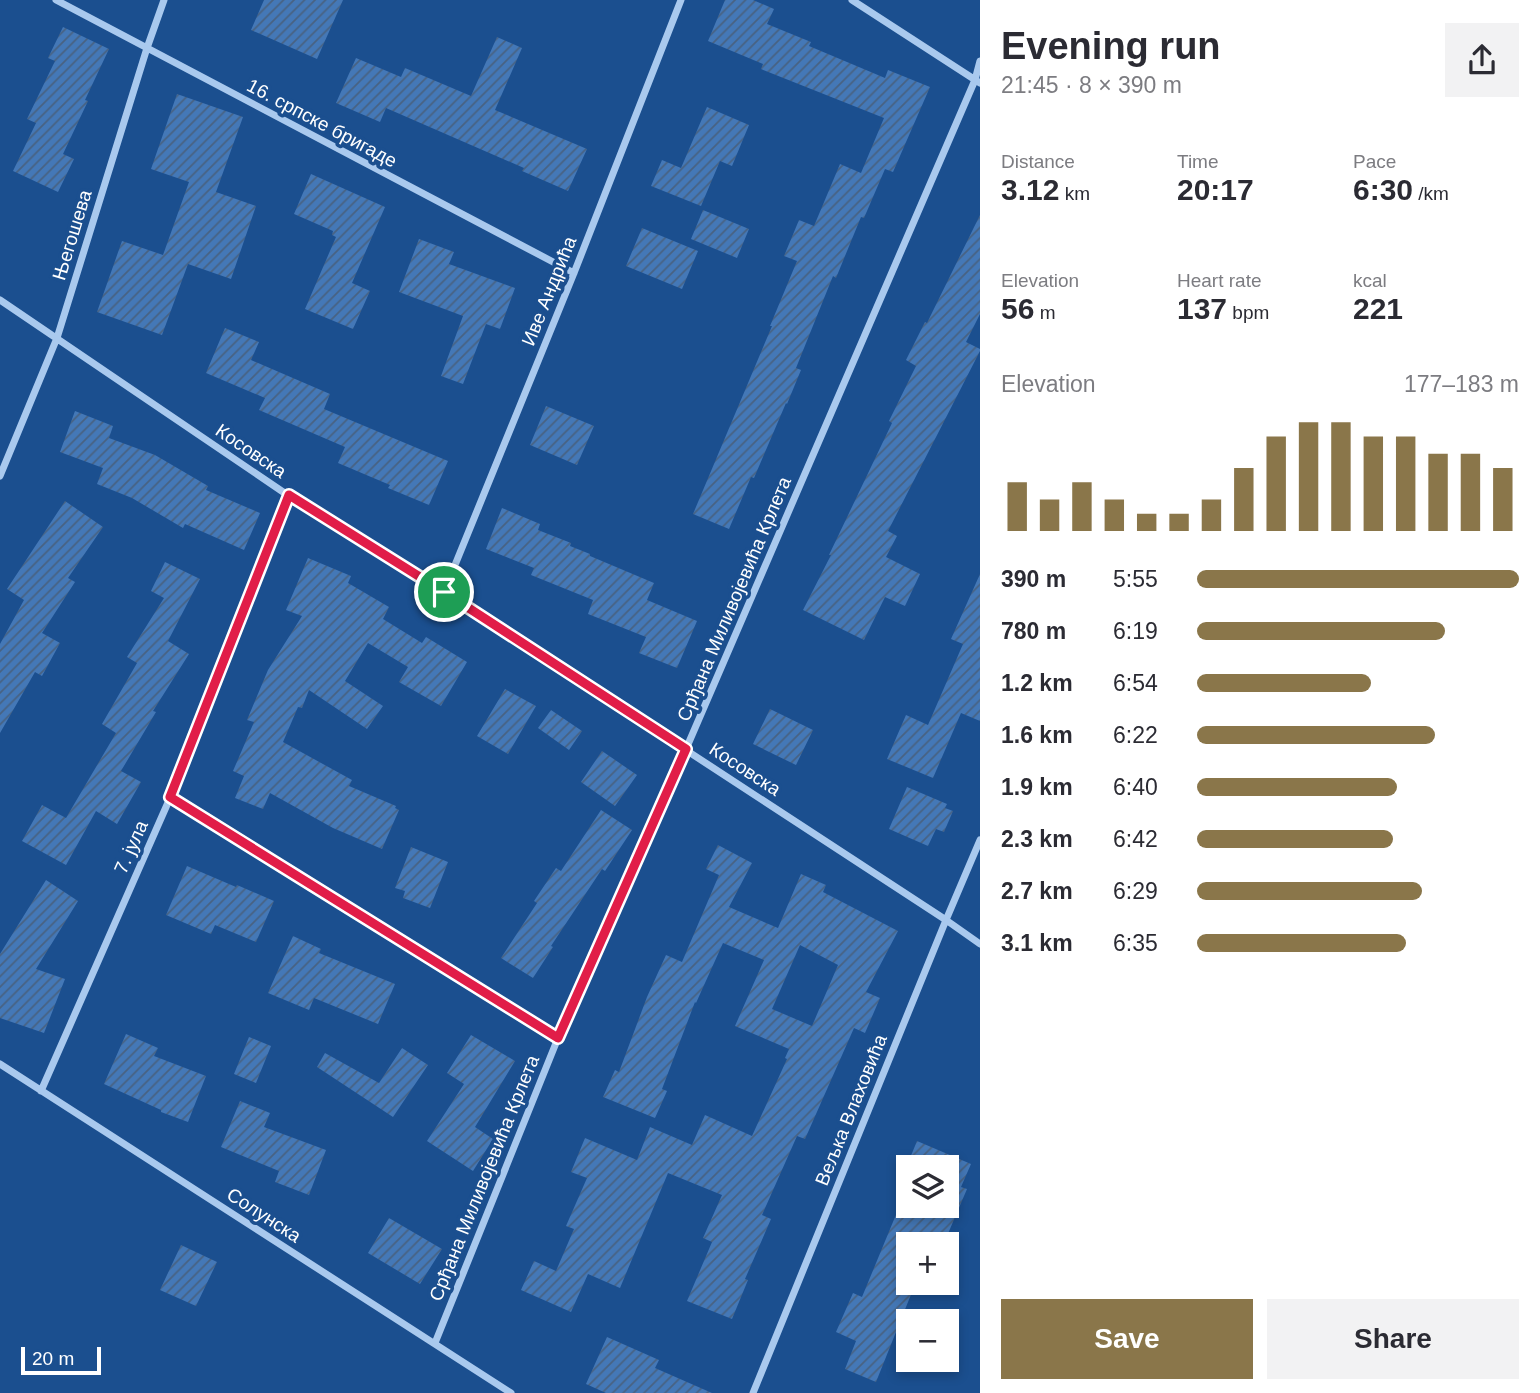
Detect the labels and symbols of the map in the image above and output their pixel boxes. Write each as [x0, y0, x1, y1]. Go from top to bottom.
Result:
street label: 16. српске бригаде [243, 75, 401, 171]
street label: Његошева [48, 187, 96, 283]
street label: Иве Андрића [518, 233, 581, 349]
street label: Косовска [212, 420, 291, 482]
street label: Срђана Миливојевића Крлета [673, 473, 795, 724]
pin [414, 562, 474, 622]
street label: Косовска [705, 738, 785, 800]
street label: 7. јула [110, 817, 152, 877]
street label: Вељка Влаховића [811, 1031, 891, 1189]
street label: Срђана Миливојевића Крлета [425, 1052, 543, 1304]
street label: Солунска [223, 1183, 305, 1247]
scale bar [21, 1344, 102, 1376]

